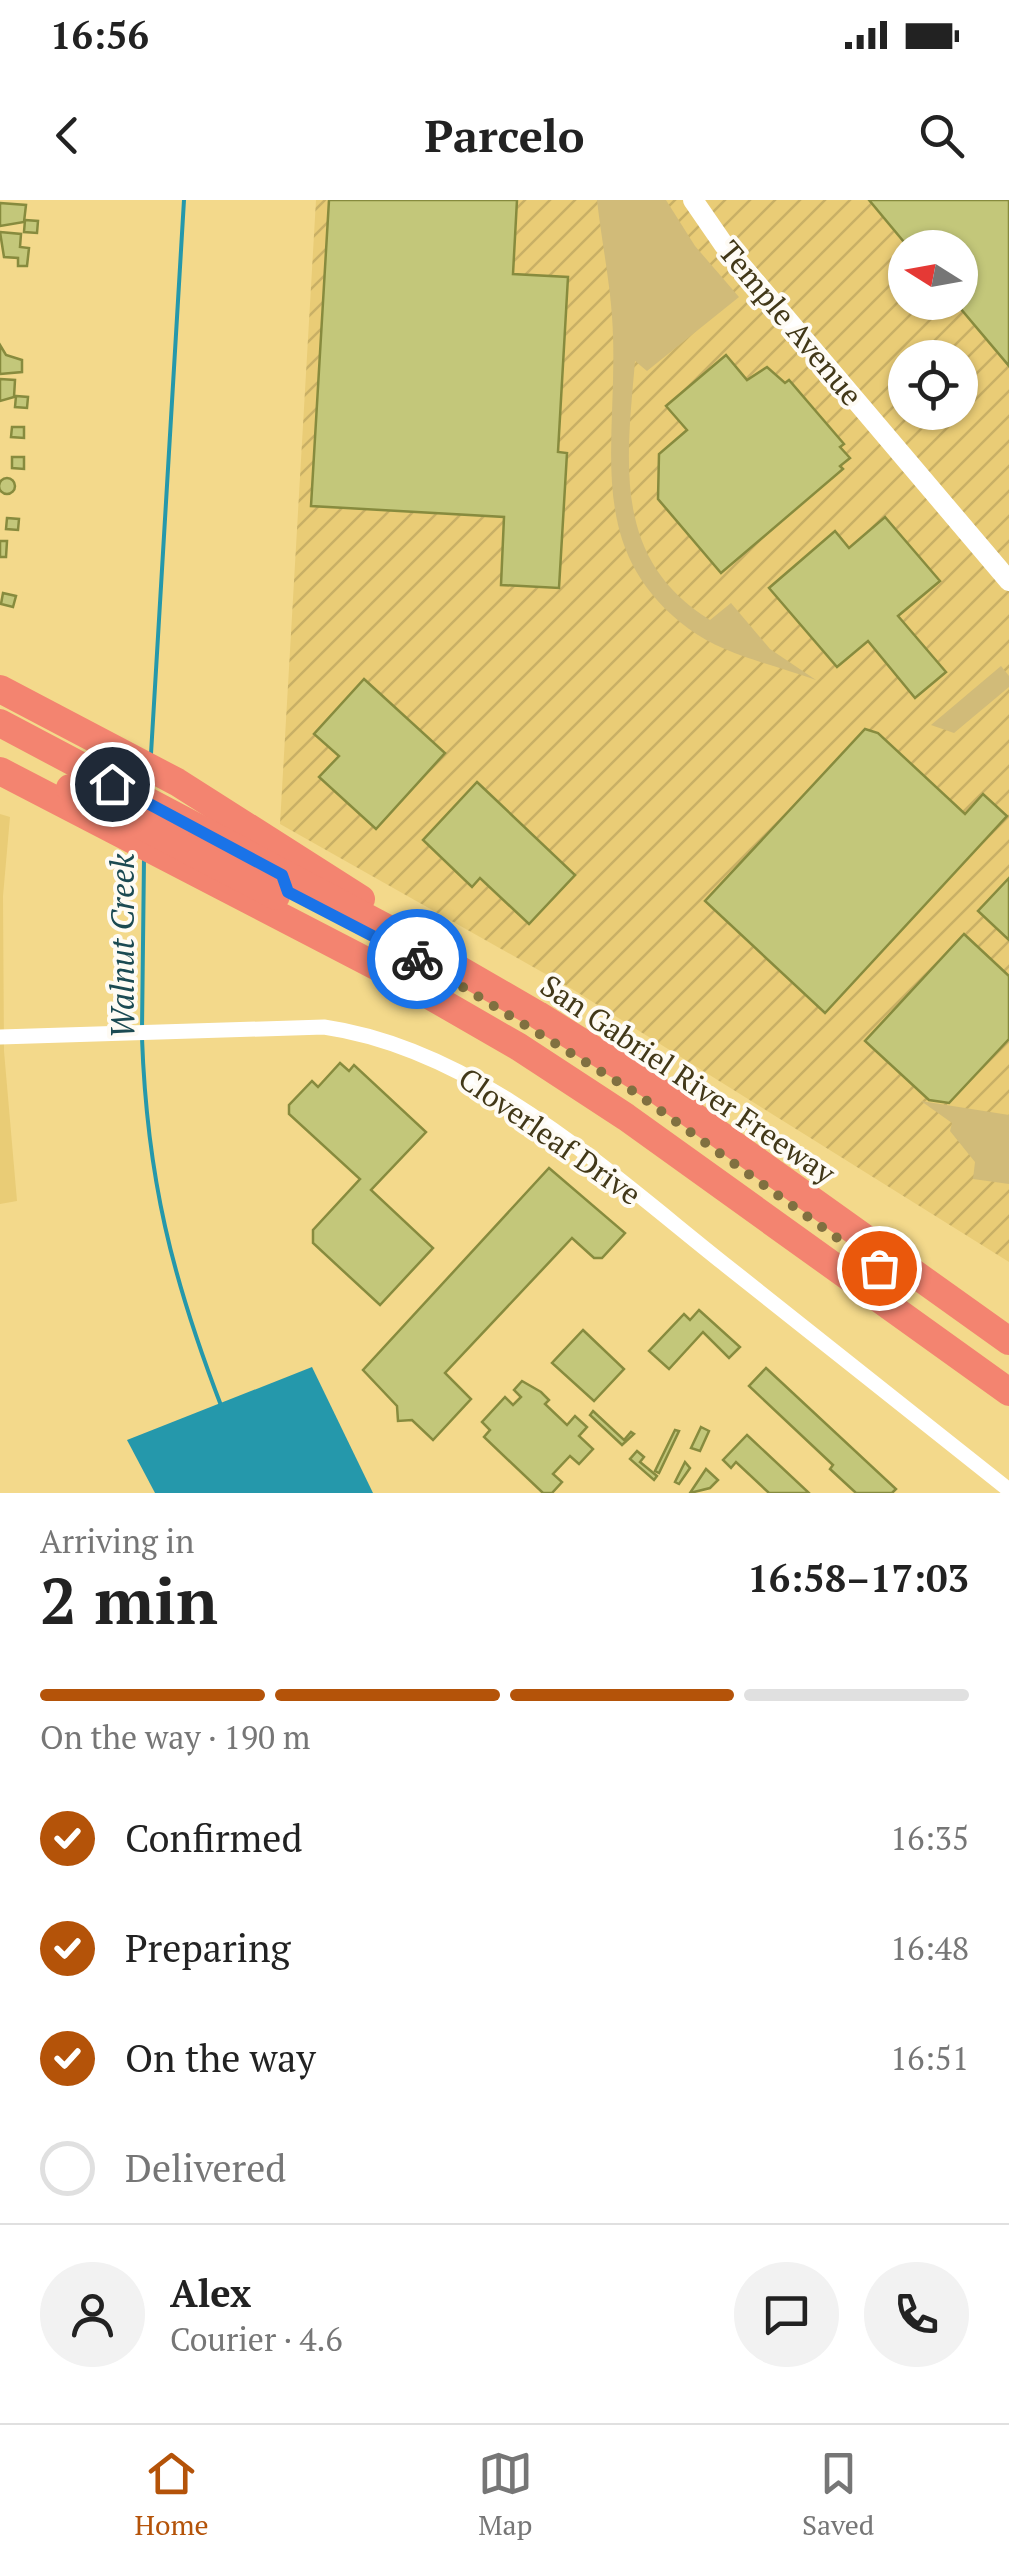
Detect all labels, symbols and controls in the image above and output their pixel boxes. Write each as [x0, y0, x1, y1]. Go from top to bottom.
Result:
text: 16:56 [50, 10, 149, 60]
text: Parcelo [425, 105, 584, 165]
icon: back [40, 108, 95, 163]
icon: search [914, 108, 969, 163]
north arrow [888, 230, 978, 320]
map controls [888, 230, 978, 430]
street label: Temple Avenue [710, 232, 872, 414]
button: locate [888, 340, 978, 430]
pin [70, 742, 155, 827]
icon: home [85, 757, 140, 812]
water label: Walnut Creek [101, 853, 143, 1039]
courier [367, 909, 467, 1009]
icon: bike [390, 932, 445, 987]
street label: San Gabriel River Freeway [533, 965, 844, 1193]
street label: Cloverleaf Drive [451, 1058, 649, 1214]
pin [837, 1226, 922, 1311]
icon: bag [852, 1241, 907, 1296]
text: Arriving in [40, 1520, 194, 1562]
text: 16:58–17:03 [747, 1553, 969, 1603]
text: 2 min [40, 1556, 218, 1643]
text: On the way · 190 m [40, 1716, 310, 1758]
icon: check [40, 1811, 95, 1866]
text: Confirmed [125, 1813, 303, 1863]
text: 16:35 [890, 1817, 969, 1859]
icon: check [40, 1921, 95, 1976]
text: Preparing [125, 1923, 291, 1973]
text: 16:48 [890, 1927, 969, 1969]
icon: check [40, 2031, 95, 2086]
text: On the way [125, 2033, 316, 2083]
text: 16:51 [890, 2037, 969, 2079]
text: Delivered [125, 2143, 286, 2193]
button: person [40, 2262, 145, 2367]
button: chat [734, 2262, 839, 2367]
button: phone [864, 2262, 969, 2367]
text: Alex [170, 2268, 251, 2318]
text: Courier · 4.6 [170, 2318, 342, 2360]
tab: Home [135, 2446, 209, 2543]
tab: Map [478, 2446, 533, 2543]
tab: Saved [802, 2446, 874, 2543]

